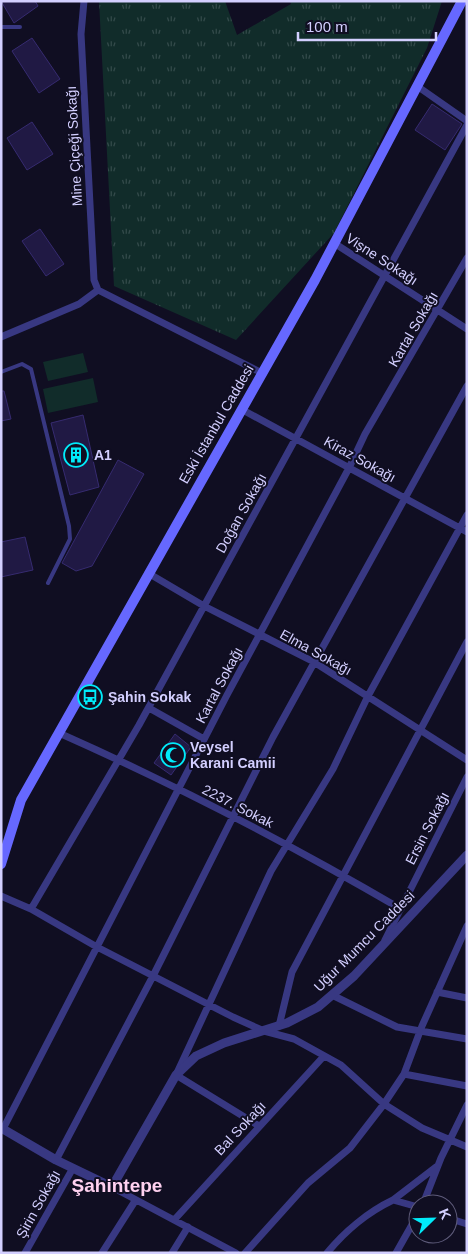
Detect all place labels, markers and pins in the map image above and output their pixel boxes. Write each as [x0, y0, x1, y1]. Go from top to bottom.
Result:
building icon: A1 [63, 442, 89, 468]
place label: A1 [94, 447, 112, 463]
bus stop icon: Şahin Sokak [77, 684, 103, 710]
place label: Şahin Sokak [108, 689, 191, 705]
place label: Veysel Karani Camii [190, 739, 276, 771]
mosque icon: Veysel Karani Camii [160, 742, 186, 768]

